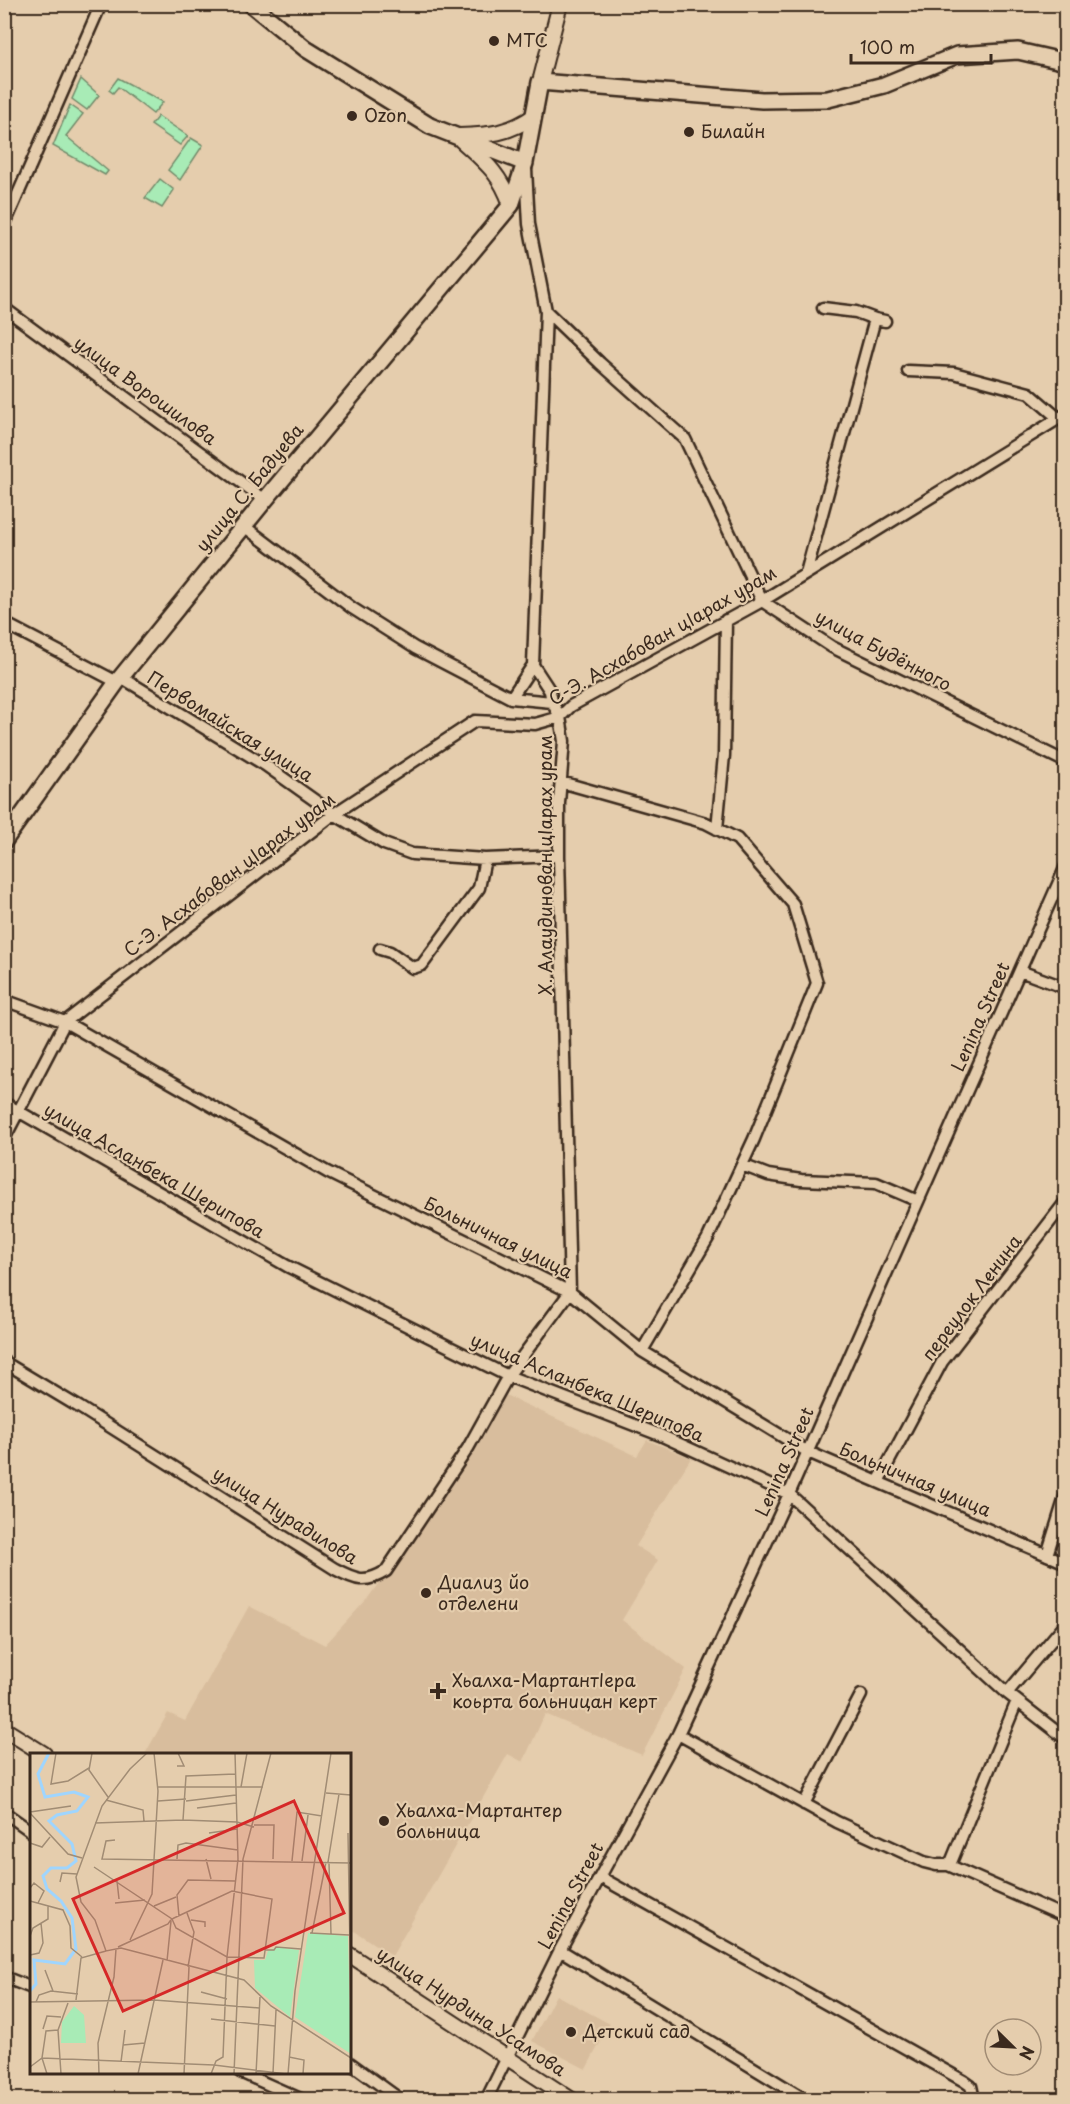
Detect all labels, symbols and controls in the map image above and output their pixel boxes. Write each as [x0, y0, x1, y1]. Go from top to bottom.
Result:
place label: МТС [506, 26, 548, 53]
scale bar [851, 27, 990, 65]
text: 100 m [860, 33, 915, 60]
marker: МТС [487, 34, 501, 48]
place label: Ozon [364, 101, 407, 128]
marker: Ozon [345, 109, 359, 123]
place label: Билайн [701, 117, 765, 144]
marker: Билайн [682, 125, 696, 139]
street label: улица Ворошилова [69, 329, 223, 451]
street label: улица С. Бадуева [189, 416, 310, 557]
street label: С-Э. Асхабован цIарах урам [543, 558, 781, 711]
street label: улица Будённого [811, 602, 957, 697]
street label: Первомайская улица [143, 664, 319, 788]
street label: Х. Алаудинован цIарах урам [531, 735, 558, 995]
street label: С-Э. Асхабован цIарах урам [117, 785, 341, 963]
street label: Lenina Street [943, 957, 1016, 1076]
street label: улица Асланбека Шерипова [39, 1095, 271, 1245]
street label: Больничная улица [420, 1189, 578, 1285]
street label: переулок Ленина [914, 1228, 1028, 1366]
street label: улица Асланбека Шерипова [467, 1325, 709, 1448]
street label: Lenina Street [747, 1402, 820, 1521]
street label: Больничная улица [836, 1434, 996, 1523]
street label: улица Нурадилова [208, 1459, 364, 1571]
place label: Диализ йо отделени [437, 1568, 529, 1616]
marker: Диализ йо отделени [419, 1586, 433, 1600]
place label: Хьалха-МартантIера коьрта больницан керт [452, 1666, 657, 1714]
marker: Хьалха-МартантIера коьрта больницан керт [429, 1682, 447, 1700]
inset map [30, 1753, 351, 2074]
place label: Хьалха-Мартантер больница [396, 1796, 562, 1844]
marker: Хьалха-Мартантер больница [377, 1814, 391, 1828]
street label: Lenina Street [530, 1837, 609, 1953]
street label: улица Нурдина Усамова [372, 1939, 572, 2083]
place label: Детский сад [582, 2017, 690, 2044]
north arrow [983, 2017, 1043, 2077]
marker: Детский сад [564, 2025, 578, 2039]
text: N [1014, 2043, 1041, 2064]

